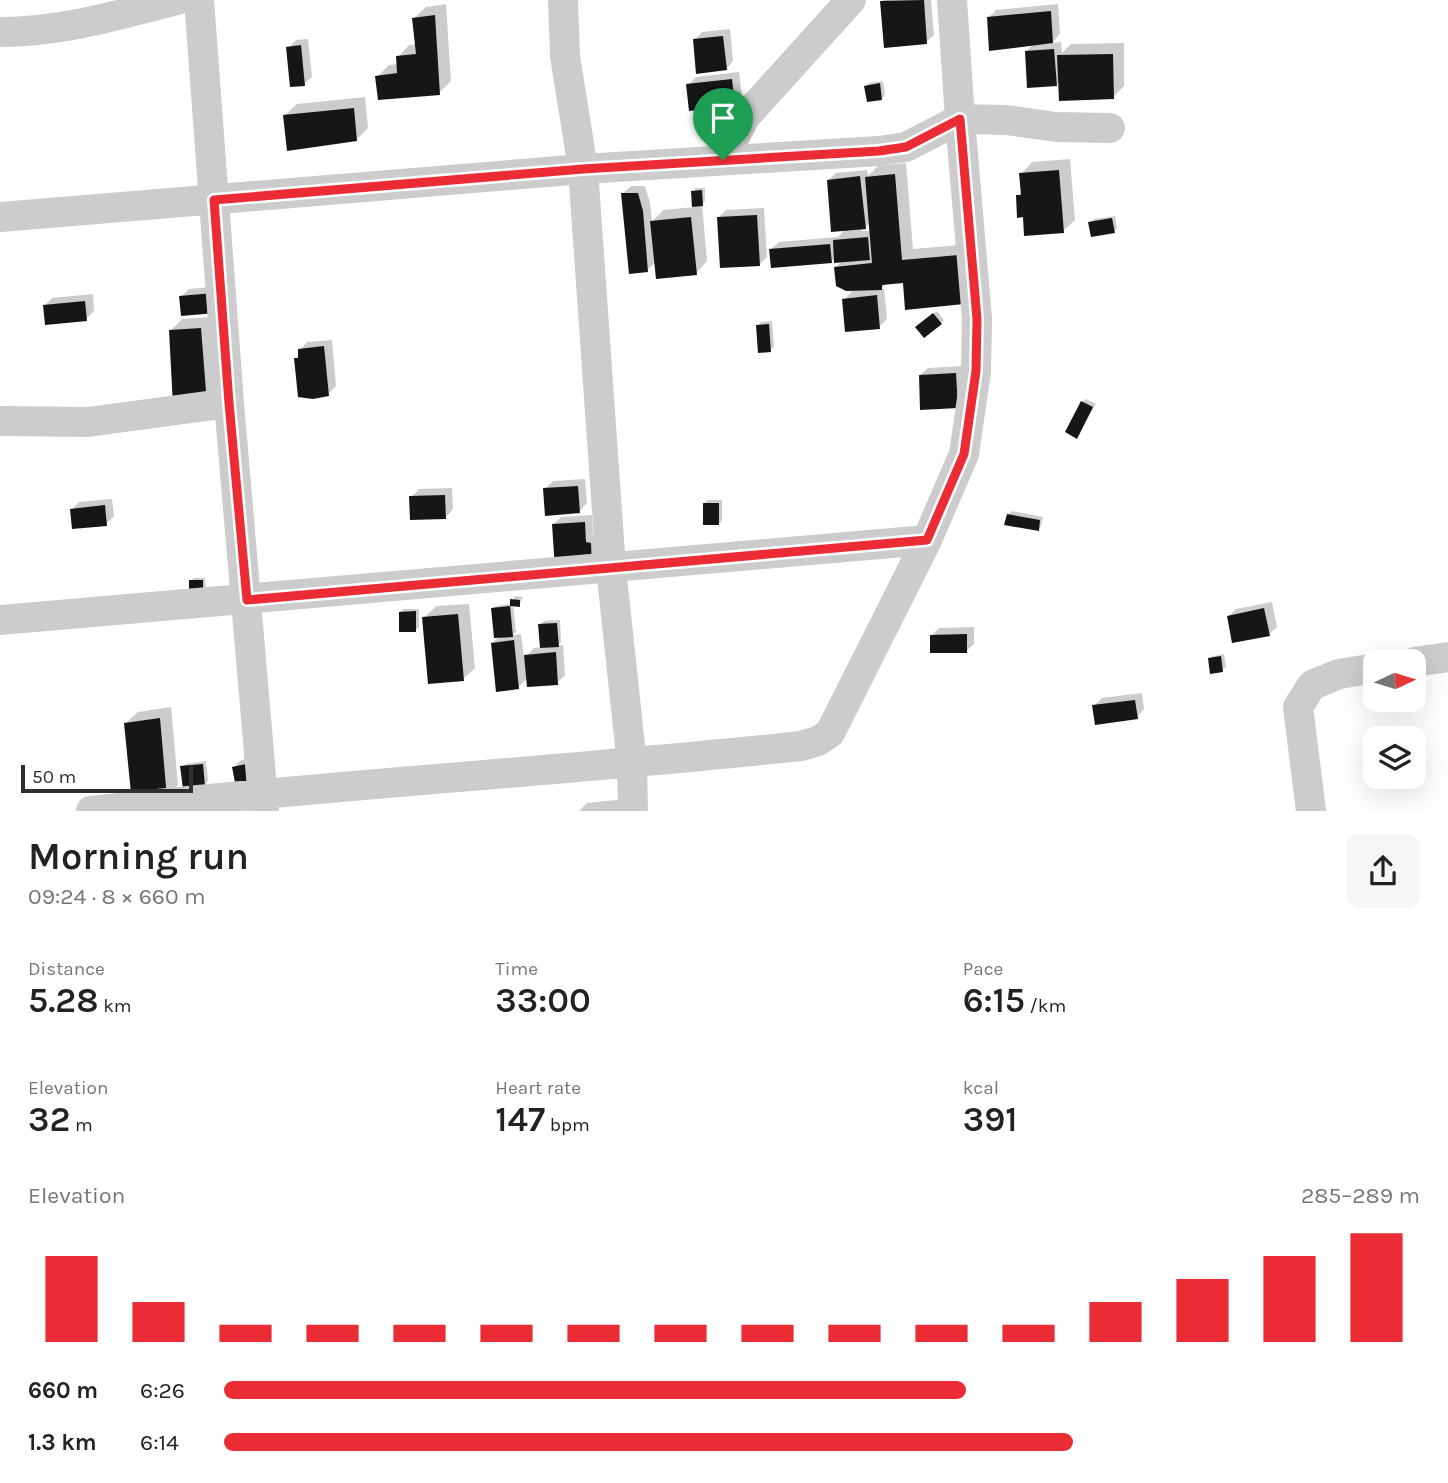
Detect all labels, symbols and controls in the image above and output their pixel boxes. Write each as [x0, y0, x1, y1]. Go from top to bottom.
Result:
pin [693, 88, 753, 160]
icon: arrive [704, 99, 742, 137]
north arrow [1363, 649, 1426, 712]
map controls [1363, 649, 1426, 789]
button: layers [1363, 726, 1426, 789]
scale bar [21, 762, 192, 794]
text: 50 m [32, 766, 76, 788]
text: Morning run [28, 834, 249, 879]
button: share [1346, 834, 1420, 908]
text: 09:24 · 8 × 660 m [28, 883, 206, 910]
text: Distance [28, 958, 105, 980]
text: Time [495, 958, 538, 980]
text: Pace [963, 958, 1003, 980]
text: 5.28 [28, 980, 99, 1021]
text: 33:00 [495, 980, 591, 1021]
text: 6:15 [963, 980, 1025, 1021]
text: km [99, 995, 132, 1017]
text: /km [1025, 995, 1066, 1017]
text: Elevation [28, 1077, 108, 1099]
text: Heart rate [495, 1077, 581, 1099]
text: kcal [963, 1077, 999, 1099]
text: 32 [28, 1099, 70, 1140]
text: 147 [495, 1099, 545, 1140]
text: 391 [963, 1099, 1017, 1140]
text: m [70, 1114, 93, 1136]
text: bpm [545, 1114, 590, 1136]
text: Elevation [28, 1182, 125, 1209]
text: 285–289 m [1301, 1182, 1420, 1209]
text: 660 m [28, 1377, 98, 1404]
text: 6:26 [140, 1377, 185, 1404]
text: 1.3 km [28, 1429, 97, 1456]
text: 6:14 [140, 1429, 179, 1456]

